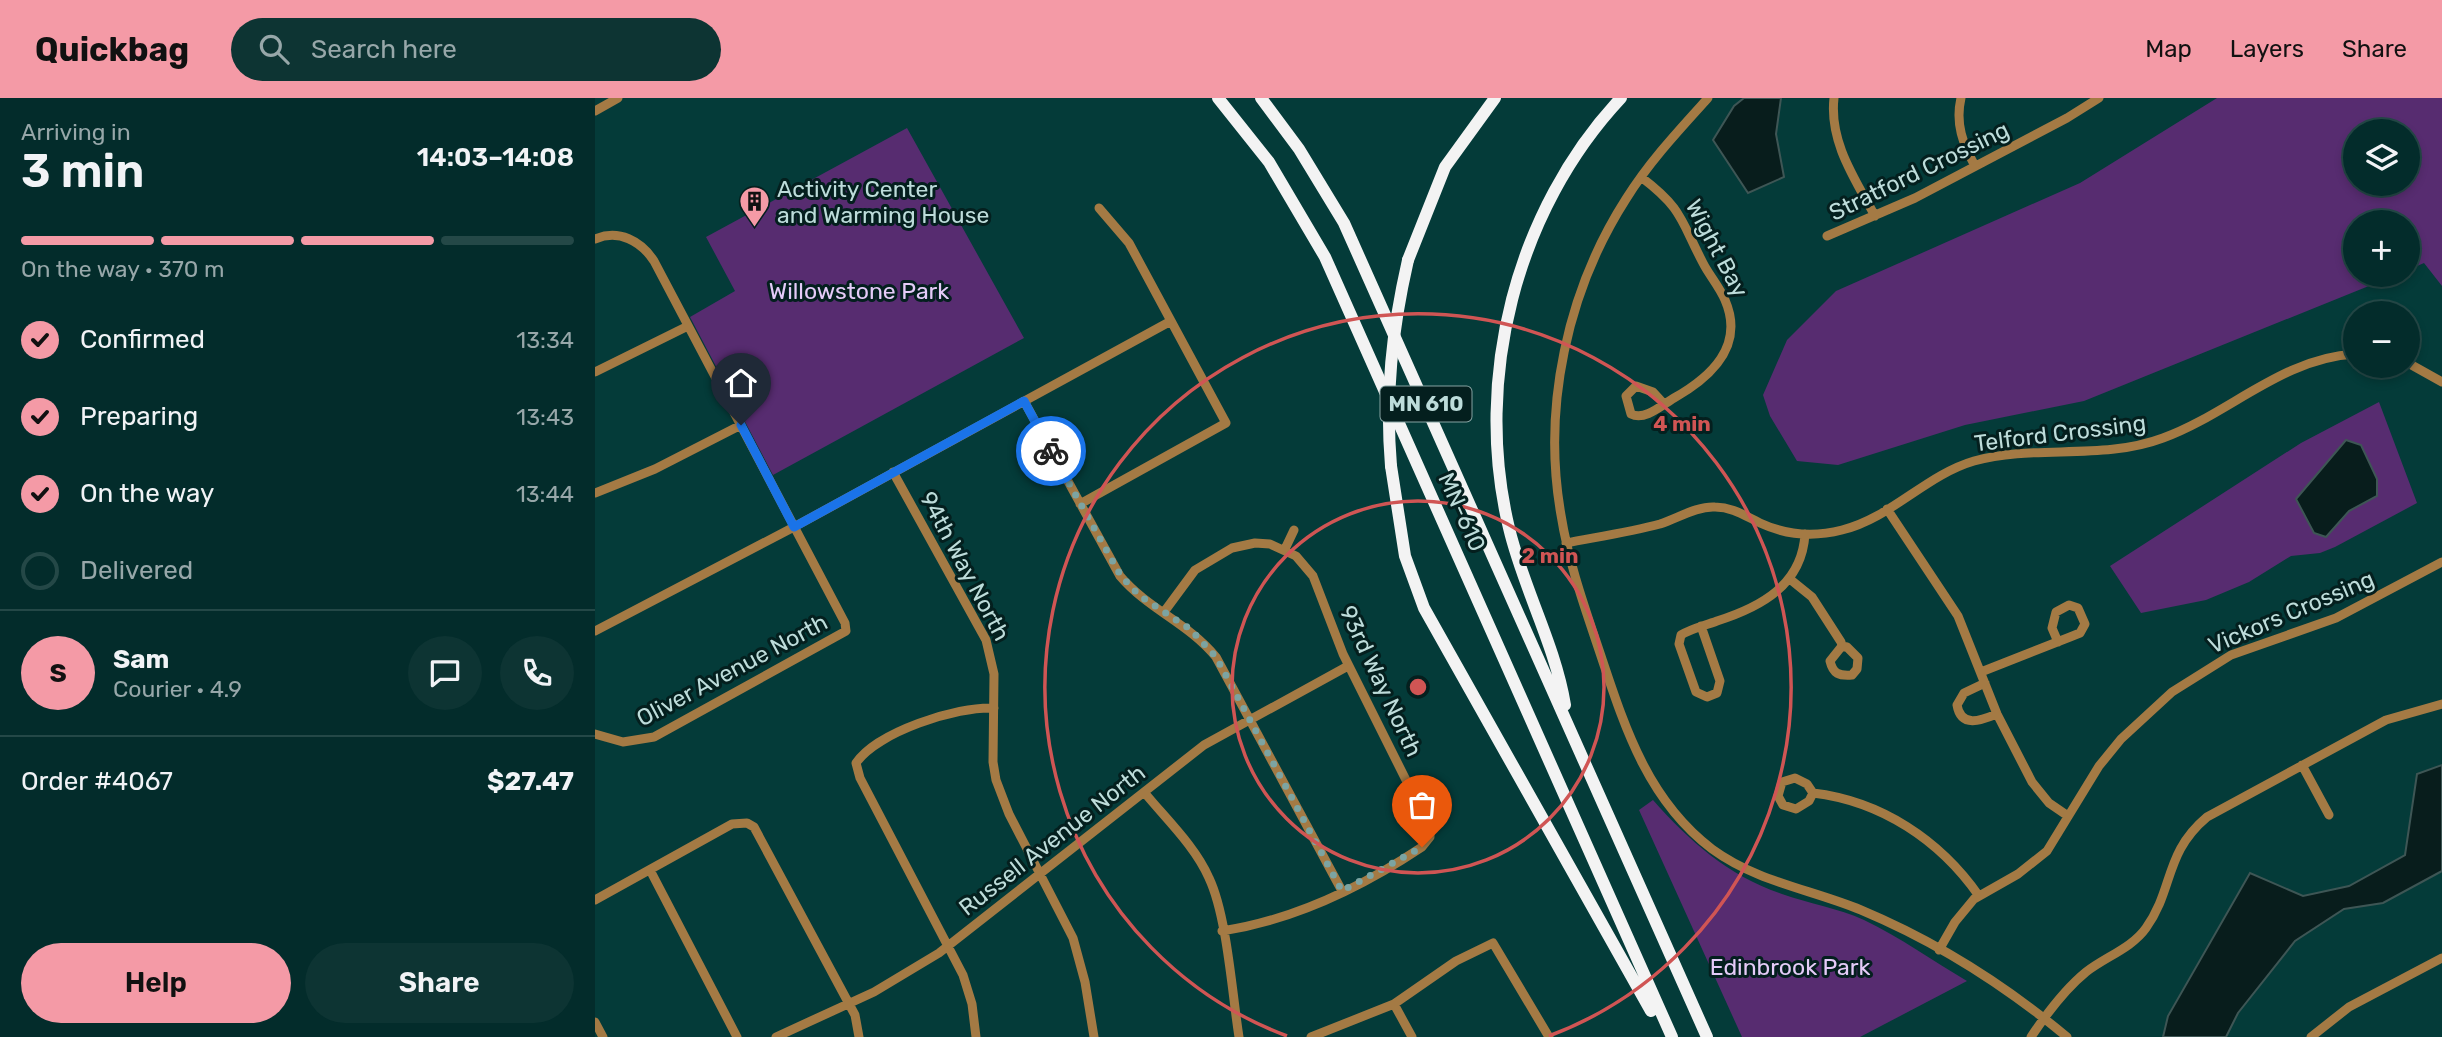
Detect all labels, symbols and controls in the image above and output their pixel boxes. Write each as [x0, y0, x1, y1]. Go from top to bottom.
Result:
search box [231, 18, 721, 81]
text: Quickbag [35, 30, 189, 69]
icon: search [255, 30, 293, 68]
text: Search here [311, 34, 457, 65]
text: Map [2145, 35, 2192, 63]
text: Layers [2230, 35, 2304, 63]
text: Share [2342, 35, 2407, 63]
street label: Stratford Crossing [1824, 115, 2014, 227]
text: Arriving in [21, 118, 131, 146]
map controls [2343, 119, 2420, 378]
button: layers [2343, 119, 2420, 196]
text: 14:03–14:08 [417, 142, 574, 173]
text: 3 min [21, 144, 144, 199]
place label: Activity Center and Warming House [777, 175, 989, 229]
building icon: Activity Center and Warming House [737, 185, 771, 229]
street label: Wight Bay [1680, 194, 1755, 302]
button: + [2343, 210, 2420, 287]
text: On the way · 370 m [21, 255, 224, 283]
park label: Willowstone Park [769, 277, 949, 305]
button: − [2343, 301, 2420, 378]
icon: check [21, 321, 59, 359]
text: Confirmed [80, 324, 205, 355]
text: 13:34 [516, 326, 574, 354]
pin [711, 353, 771, 425]
icon: home [722, 364, 760, 402]
road number: MN 610 [1381, 386, 1471, 422]
icon: check [21, 398, 59, 436]
text: Preparing [80, 401, 198, 432]
text: 13:43 [516, 403, 574, 431]
street label: Telford Crossing [1972, 409, 2148, 457]
text: 4 min [1653, 411, 1711, 436]
courier [1016, 416, 1086, 486]
icon: bike [1032, 432, 1070, 470]
street label: MN-610 [1432, 468, 1492, 556]
icon: check [21, 475, 59, 513]
text: On the way [80, 478, 214, 509]
text: 13:44 [516, 480, 574, 508]
street label: 94th Way North [914, 487, 1016, 645]
text: 2 min [1522, 543, 1578, 568]
text: Delivered [80, 555, 193, 586]
street label: Vickors Crossing [2204, 564, 2378, 660]
street label: 93rd Way North [1334, 601, 1428, 761]
street label: Oliver Avenue North [632, 608, 832, 732]
button: chat [408, 636, 482, 710]
button: phone [500, 636, 574, 710]
text: Sam [113, 644, 169, 675]
text: S [49, 658, 67, 689]
text: Courier · 4.9 [113, 675, 242, 703]
centre of rings [1406, 675, 1430, 699]
street label: Russell Avenue North [953, 759, 1151, 921]
text: Order #4067 [21, 766, 173, 797]
text: $27.47 [487, 766, 574, 797]
pin [1392, 775, 1452, 847]
icon: bag [1403, 786, 1441, 824]
button: Help [21, 943, 291, 1023]
button: Share [305, 943, 574, 1023]
park label: Edinbrook Park [1710, 953, 1870, 981]

